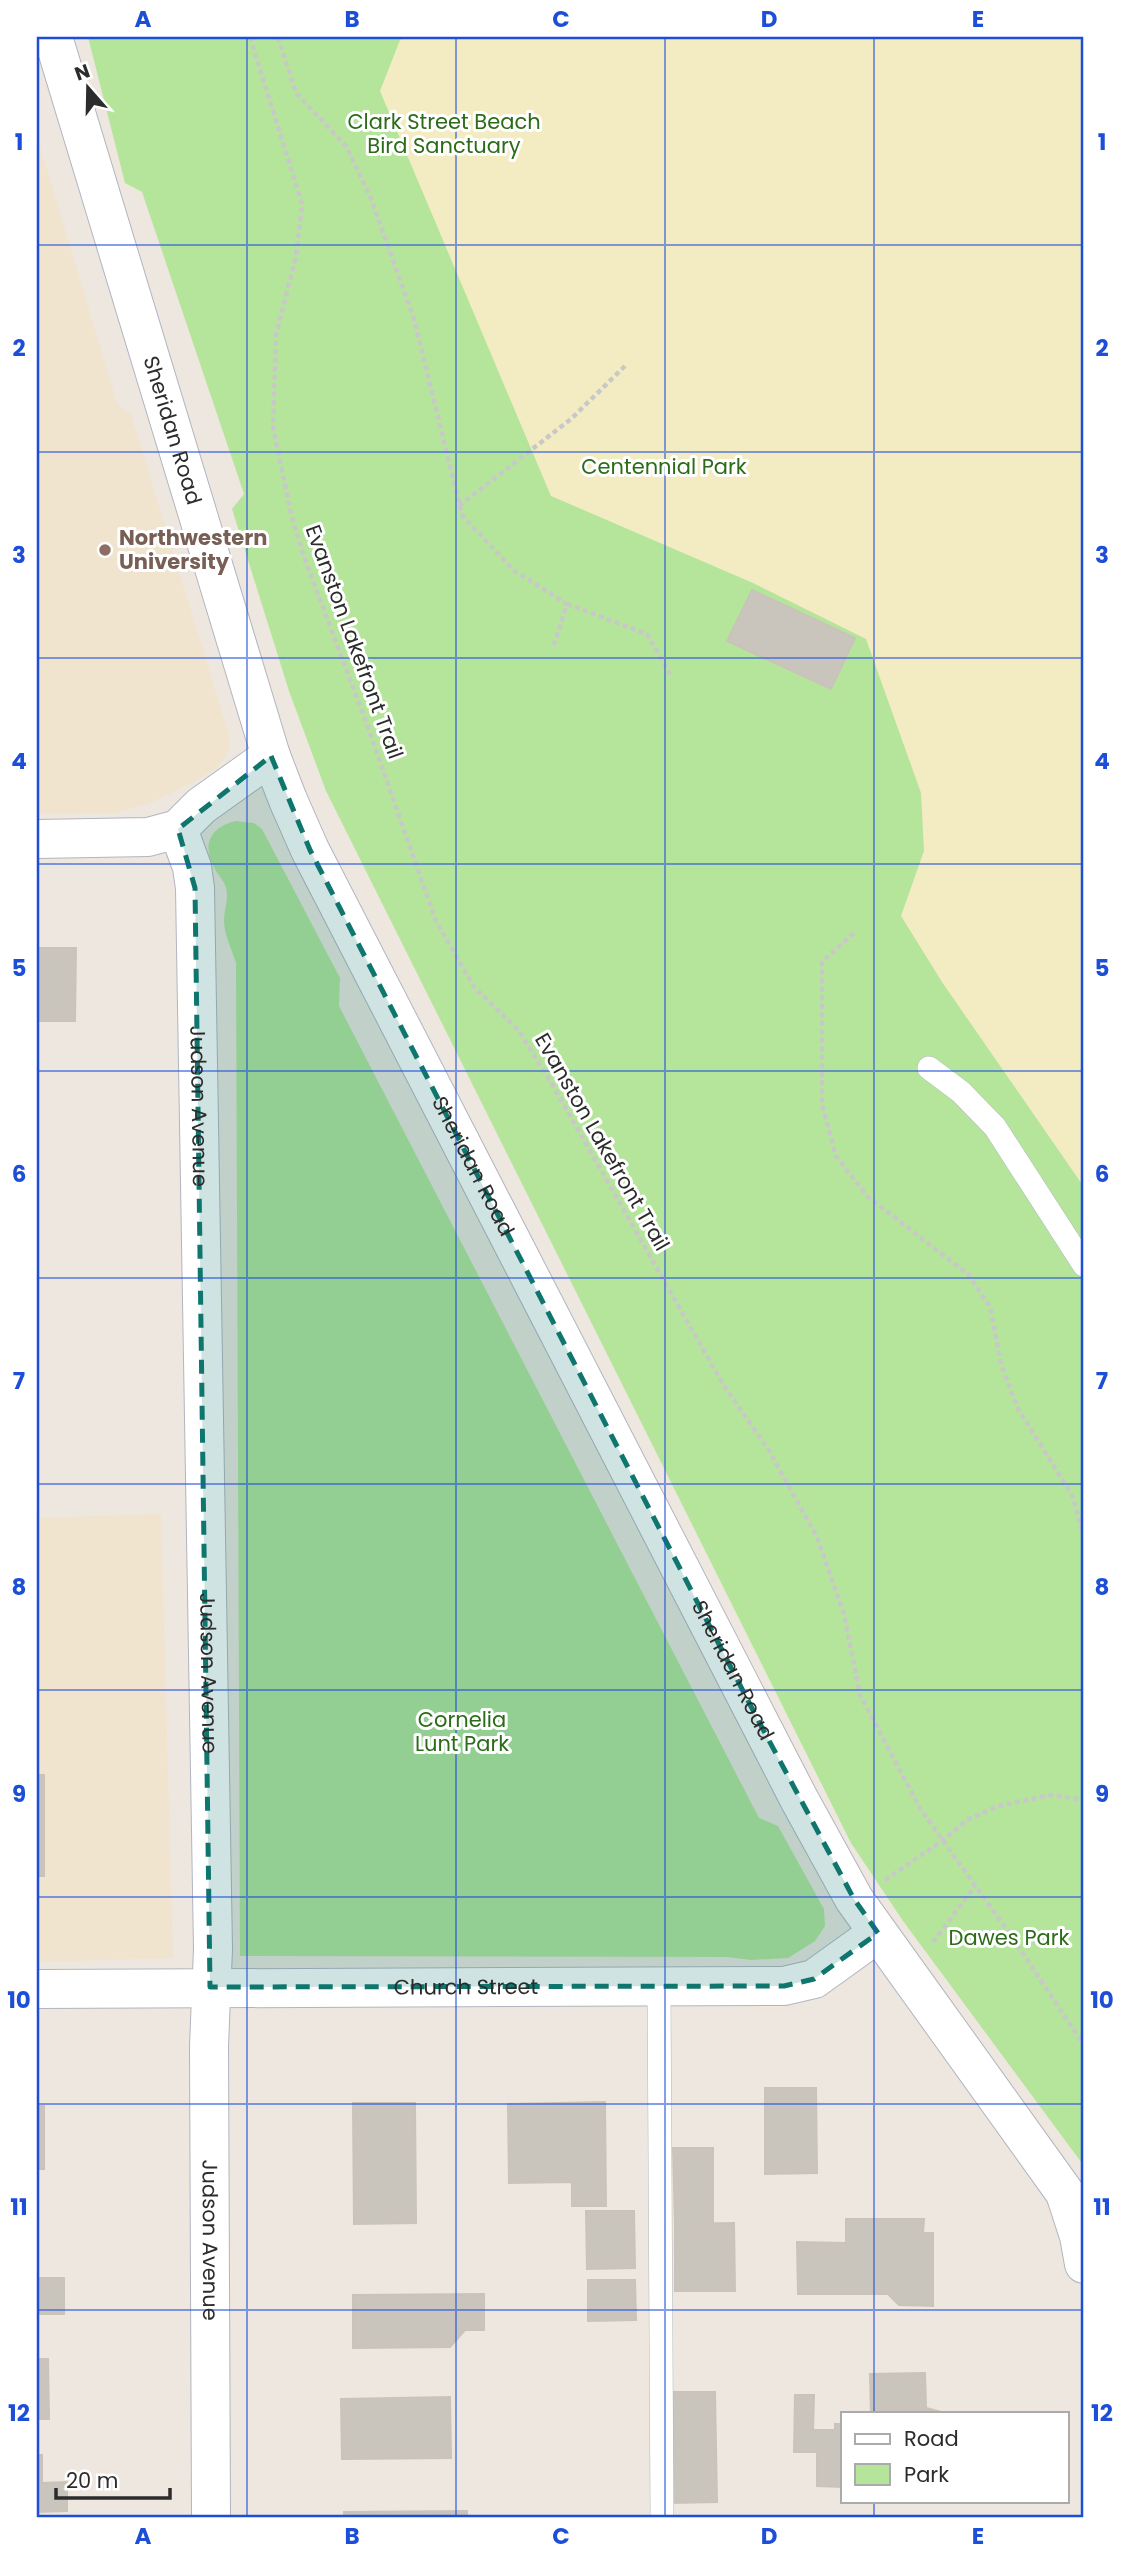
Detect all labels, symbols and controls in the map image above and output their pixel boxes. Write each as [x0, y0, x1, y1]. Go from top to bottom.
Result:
text: A [135, 3, 152, 35]
text: B [344, 3, 360, 35]
text: C [552, 3, 570, 35]
text: D [761, 3, 777, 35]
text: E [972, 3, 984, 35]
north arrow [52, 52, 122, 122]
text: N [71, 57, 94, 88]
park label: Clark Street Beach Bird Sanctuary [347, 107, 541, 160]
text: 1 [15, 126, 23, 158]
text: 1 [1098, 126, 1106, 158]
text: 2 [12, 332, 26, 364]
text: 2 [1095, 332, 1109, 364]
street label: Sheridan Road [137, 352, 209, 508]
park label: Centennial Park [581, 452, 747, 481]
street label: Evanston Lakefront Trail [299, 521, 410, 763]
place label: Northwestern University [119, 523, 267, 576]
text: 3 [12, 539, 26, 571]
text: 3 [1095, 539, 1109, 571]
marker: Northwestern University [97, 542, 113, 558]
text: 4 [11, 745, 27, 777]
text: 4 [1094, 745, 1110, 777]
text: 5 [12, 952, 26, 984]
text: 5 [1095, 952, 1109, 984]
street label: Judson Avenue [183, 1025, 215, 1187]
street label: Evanston Lakefront Trail [528, 1028, 677, 1256]
street label: Sheridan Road [425, 1091, 522, 1241]
text: 6 [12, 1158, 26, 1190]
text: 6 [1095, 1158, 1109, 1190]
text: 7 [13, 1365, 25, 1397]
text: 7 [1096, 1365, 1108, 1397]
text: 8 [12, 1571, 26, 1603]
text: 8 [1095, 1571, 1109, 1603]
street label: Judson Avenue [193, 1592, 225, 1754]
street label: Sheridan Road [685, 1595, 781, 1745]
park label: Cornelia Lunt Park [415, 1705, 509, 1758]
text: 9 [12, 1778, 26, 1810]
text: 9 [1095, 1778, 1109, 1810]
park label: Dawes Park [949, 1923, 1070, 1952]
street label: Church Street [394, 1972, 538, 2002]
text: 10 [7, 1984, 31, 2016]
text: 10 [1090, 1984, 1114, 2016]
street label: Judson Avenue [195, 2159, 225, 2321]
text: 11 [10, 2191, 28, 2223]
text: 11 [1093, 2191, 1111, 2223]
text: 12 [8, 2397, 30, 2429]
text: 12 [1091, 2397, 1113, 2429]
legend [841, 2412, 1068, 2502]
text: Road [904, 2424, 959, 2453]
scale bar [56, 2457, 170, 2501]
text: Park [904, 2460, 949, 2489]
text: 20 m [66, 2466, 119, 2495]
text: A [135, 2520, 152, 2552]
text: B [344, 2520, 360, 2552]
text: C [552, 2520, 570, 2552]
text: D [761, 2520, 777, 2552]
text: E [972, 2520, 984, 2552]

